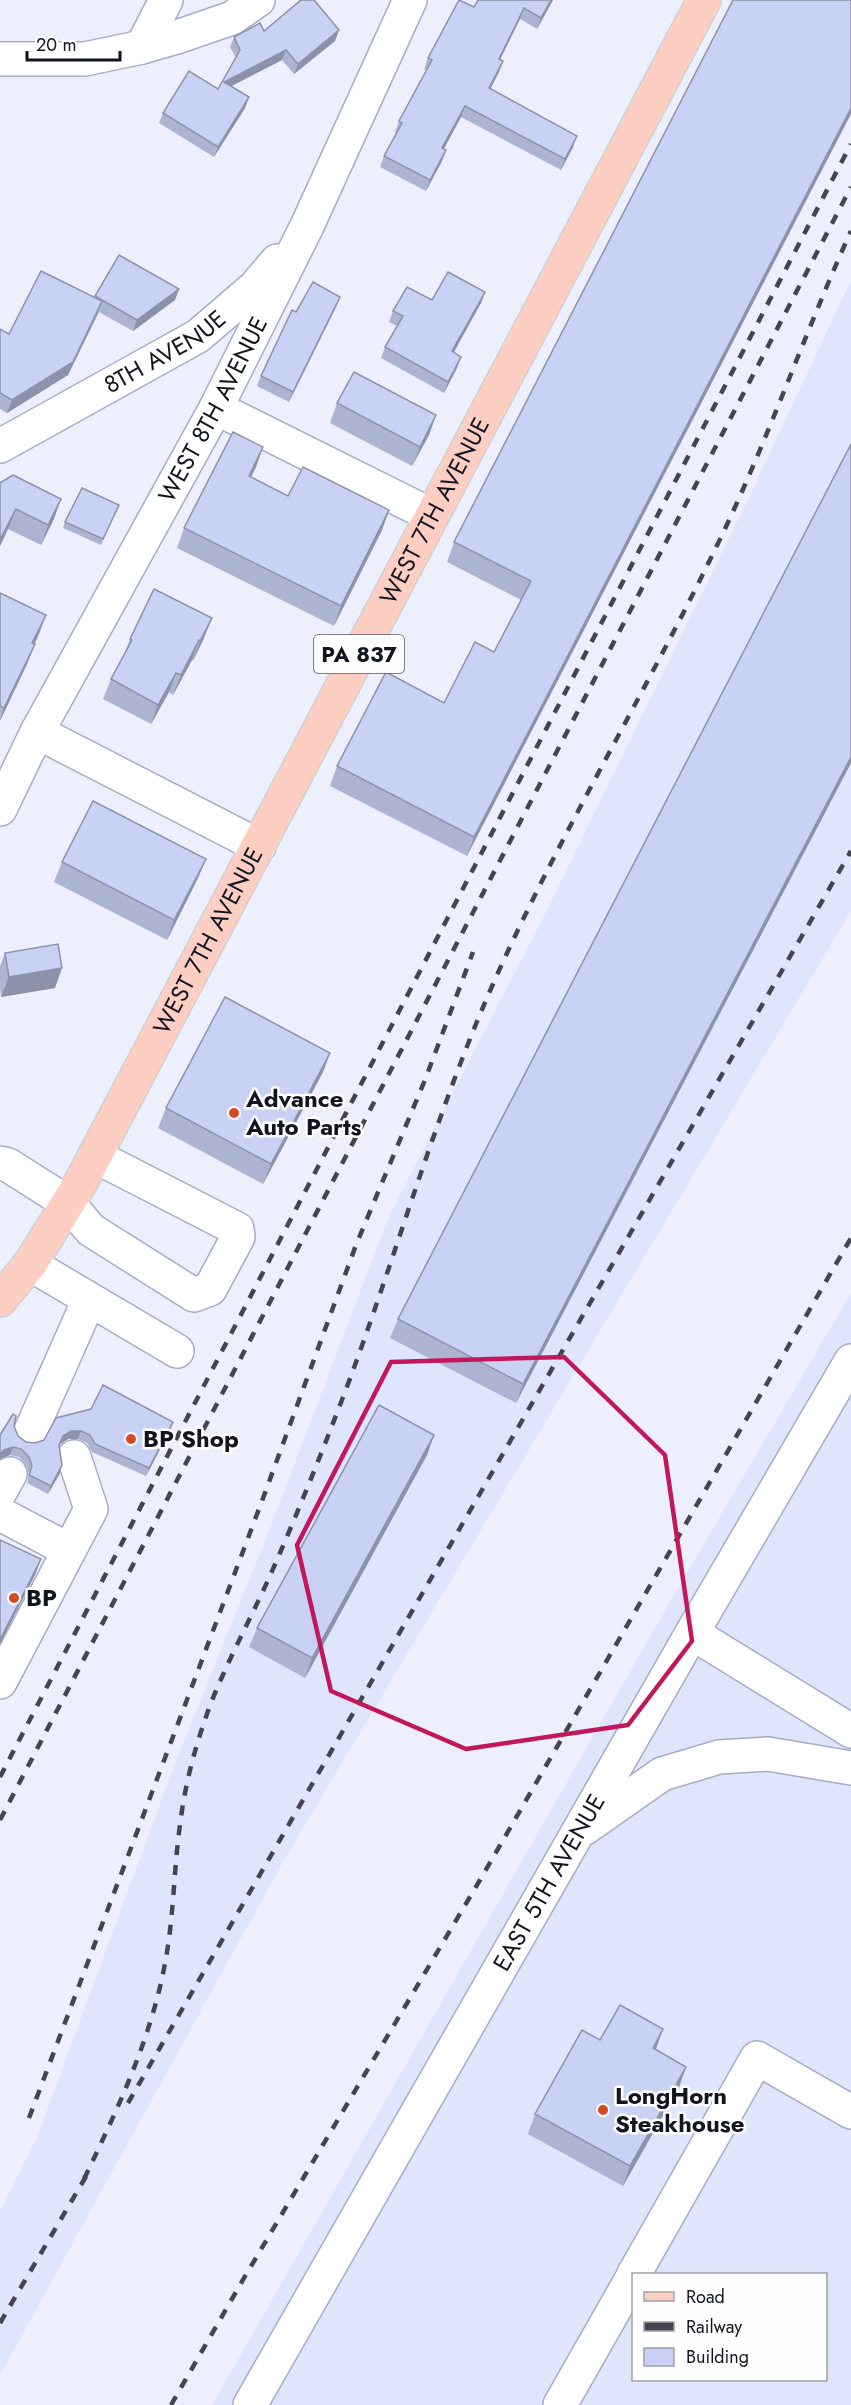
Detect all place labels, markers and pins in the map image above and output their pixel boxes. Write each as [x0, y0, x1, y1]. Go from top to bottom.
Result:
place label: Advance Auto Parts [245, 1081, 362, 1144]
marker: Advance Auto Parts [227, 1106, 241, 1120]
place label: BP Shop [143, 1421, 239, 1456]
marker: BP Shop [124, 1432, 138, 1446]
place label: BP [26, 1580, 57, 1615]
marker: BP [7, 1591, 21, 1605]
place label: LongHorn Steakhouse [615, 2078, 744, 2141]
marker: LongHorn Steakhouse [596, 2103, 610, 2117]

